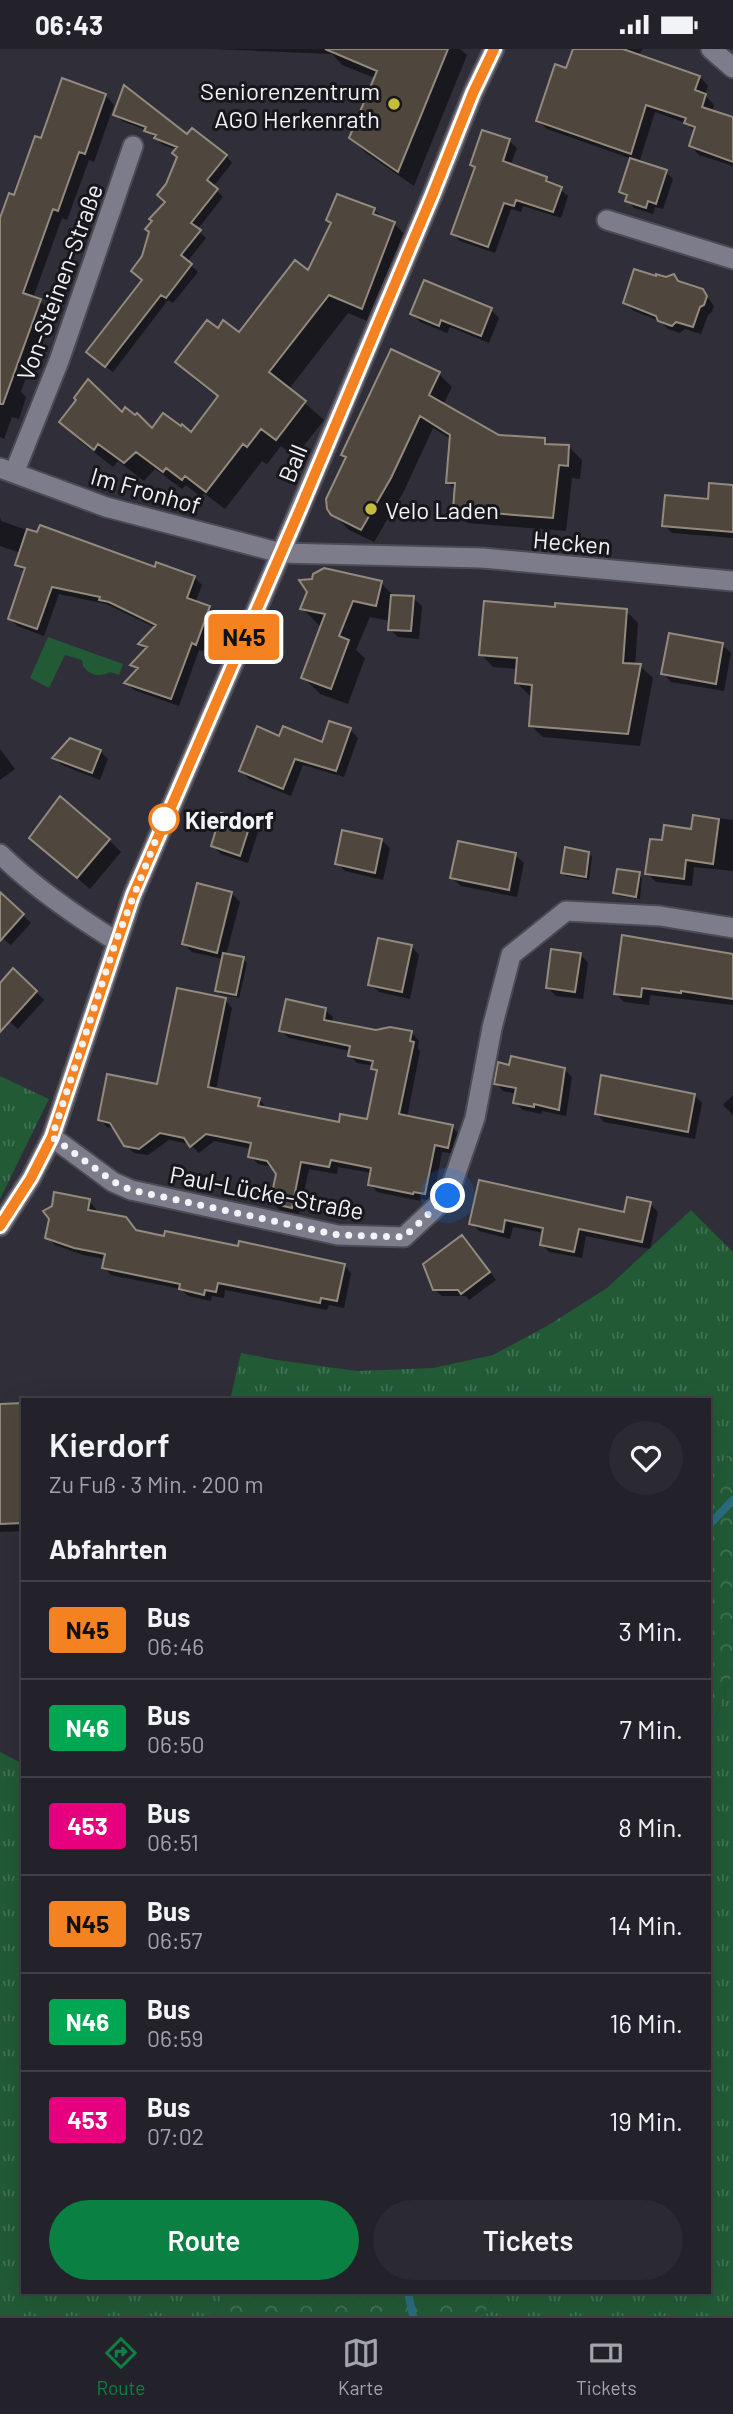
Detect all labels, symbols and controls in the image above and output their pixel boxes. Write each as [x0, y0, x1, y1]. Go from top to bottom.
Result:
text: 06:43 [35, 9, 103, 40]
place label: Seniorenzentrum AGO Herkenrath [200, 76, 380, 133]
marker: Seniorenzentrum AGO Herkenrath [386, 96, 402, 112]
street label: Von-Steinen-Straße [10, 180, 108, 384]
street label: Ball [271, 440, 313, 486]
street label: Im Fronhof [88, 460, 204, 520]
place label: Velo Laden [385, 495, 499, 524]
marker: Velo Laden [363, 501, 379, 517]
street label: Hecken [532, 524, 612, 560]
line badge: N45 [204, 614, 284, 660]
text: N45 [222, 622, 266, 651]
marker: Kierdorf [149, 804, 179, 834]
place label: Kierdorf [185, 805, 274, 834]
street label: Paul-Lücke-Straße [168, 1159, 366, 1225]
your location [430, 1178, 465, 1213]
button: heart [609, 1421, 683, 1495]
text: Kierdorf [49, 1424, 170, 1464]
text: Zu Fuß · 3 Min. · 200 m [49, 1470, 263, 1498]
text: Abfahrten [49, 1533, 167, 1564]
text: Bus [147, 1601, 190, 1632]
text: N45 [66, 1615, 109, 1644]
text: 3 Min. [618, 1615, 683, 1646]
text: 06:46 [147, 1632, 204, 1660]
text: Bus [147, 1699, 190, 1730]
text: N46 [66, 1713, 109, 1742]
text: 7 Min. [620, 1713, 683, 1744]
text: 06:50 [147, 1730, 204, 1758]
text: Bus [147, 1797, 190, 1828]
text: 453 [67, 1811, 108, 1840]
text: 8 Min. [618, 1811, 683, 1842]
text: 06:51 [147, 1828, 199, 1856]
text: Bus [147, 1895, 190, 1926]
text: N45 [66, 1909, 109, 1938]
text: 14 Min. [608, 1909, 683, 1940]
text: 06:57 [147, 1926, 202, 1954]
text: Bus [147, 1993, 190, 2024]
text: N46 [66, 2007, 109, 2036]
text: 16 Min. [609, 2007, 683, 2038]
text: 06:59 [147, 2024, 203, 2052]
text: Bus [147, 2091, 190, 2122]
text: 453 [67, 2105, 108, 2134]
text: 19 Min. [609, 2105, 683, 2136]
text: 07:02 [147, 2122, 204, 2150]
button: Route [49, 2200, 359, 2280]
button: Tickets [373, 2200, 683, 2280]
tab: Route [96, 2334, 145, 2399]
tab: Karte [338, 2334, 383, 2399]
tab: Tickets [576, 2334, 637, 2399]

